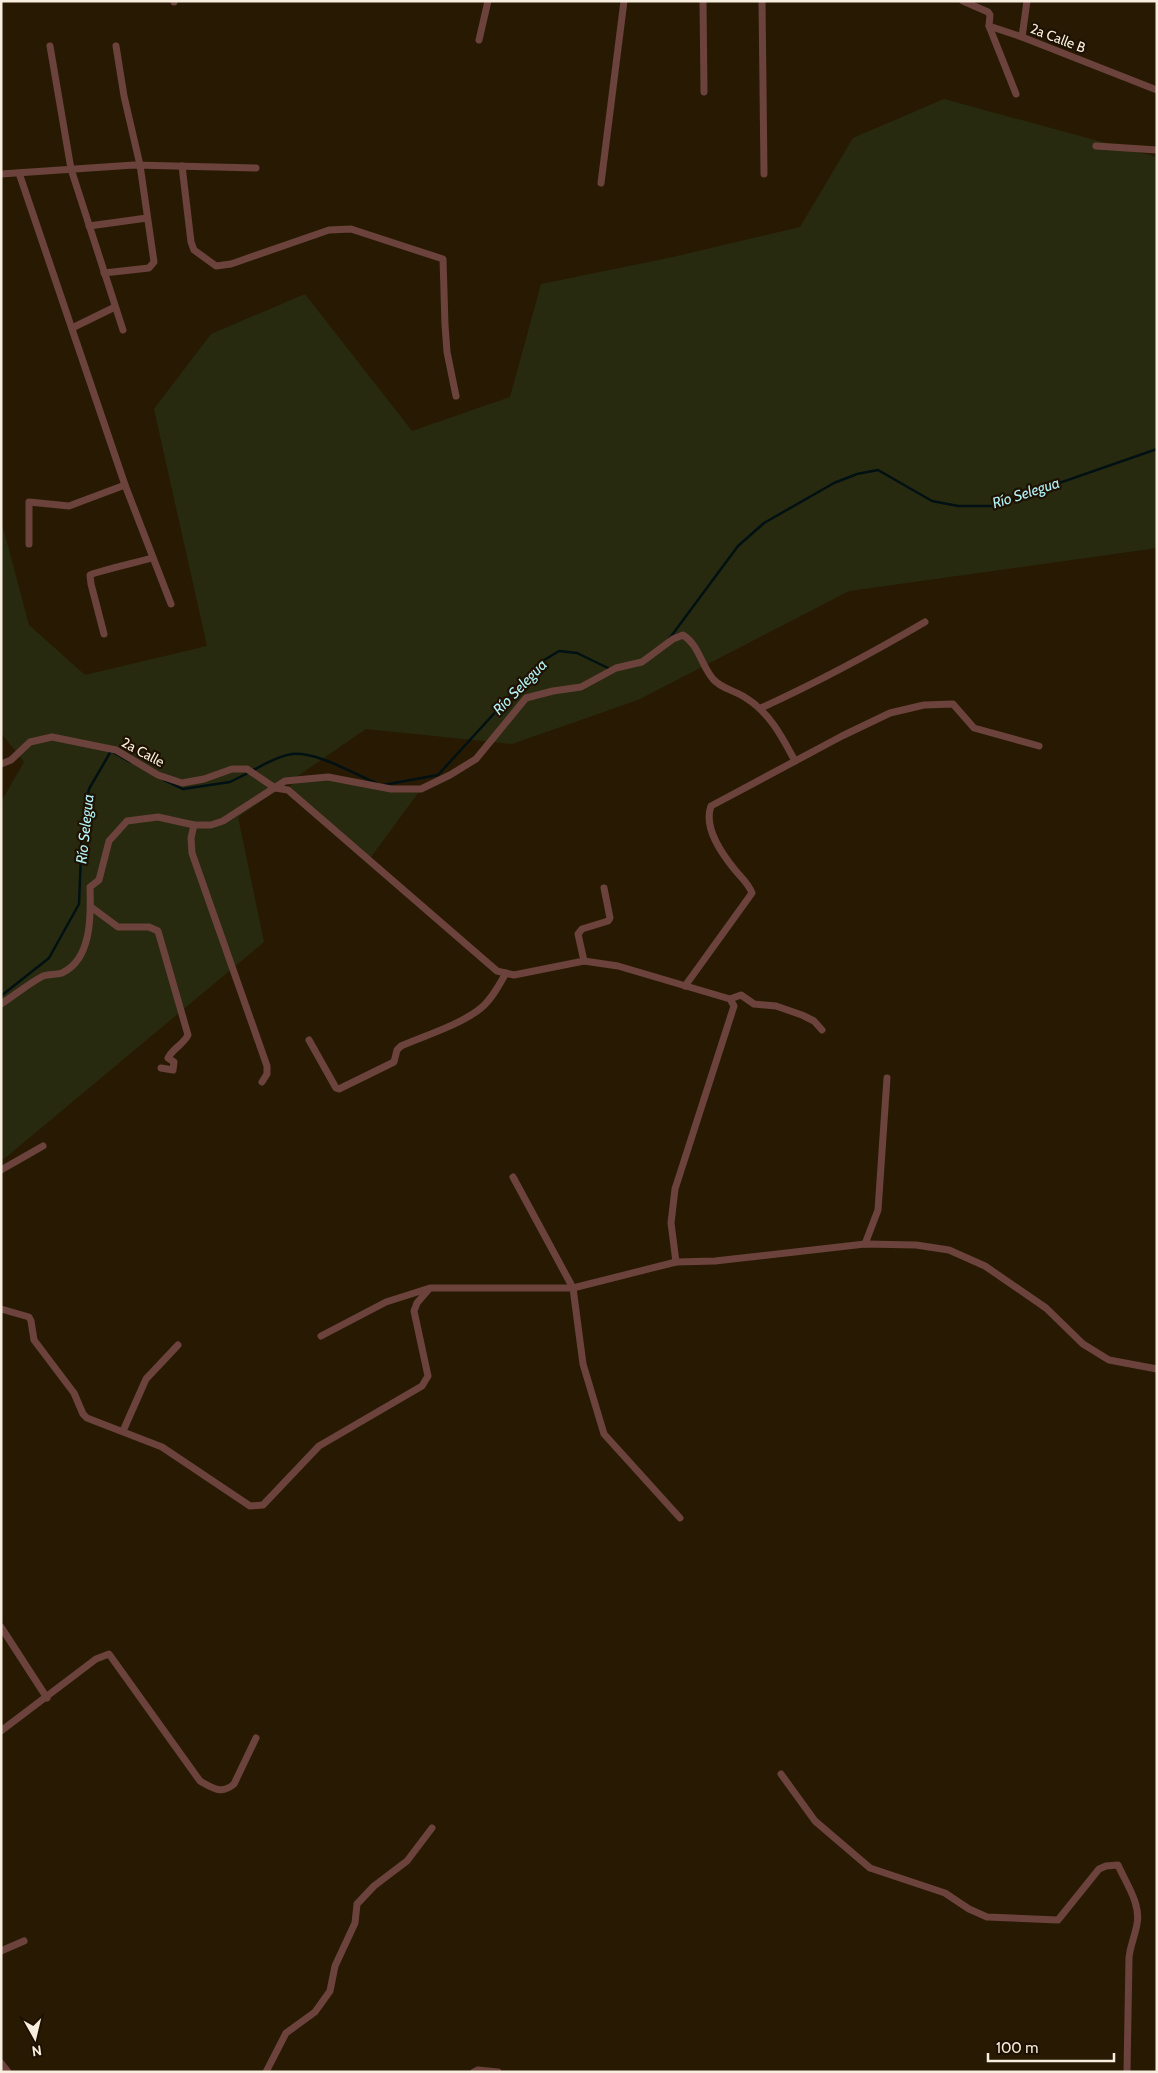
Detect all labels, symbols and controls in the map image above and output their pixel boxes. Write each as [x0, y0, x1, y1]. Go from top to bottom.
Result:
street label: 2a Calle B [1028, 19, 1088, 57]
water label: Río Selegua [990, 474, 1062, 512]
water label: Río Selegua [489, 656, 551, 718]
street label: 2a Calle [118, 733, 168, 771]
water label: Río Selegua [72, 793, 98, 865]
north arrow [10, 2013, 60, 2063]
scale bar [988, 2030, 1114, 2062]
text: 100 m [996, 2039, 1038, 2057]
text: N [31, 2041, 43, 2060]

